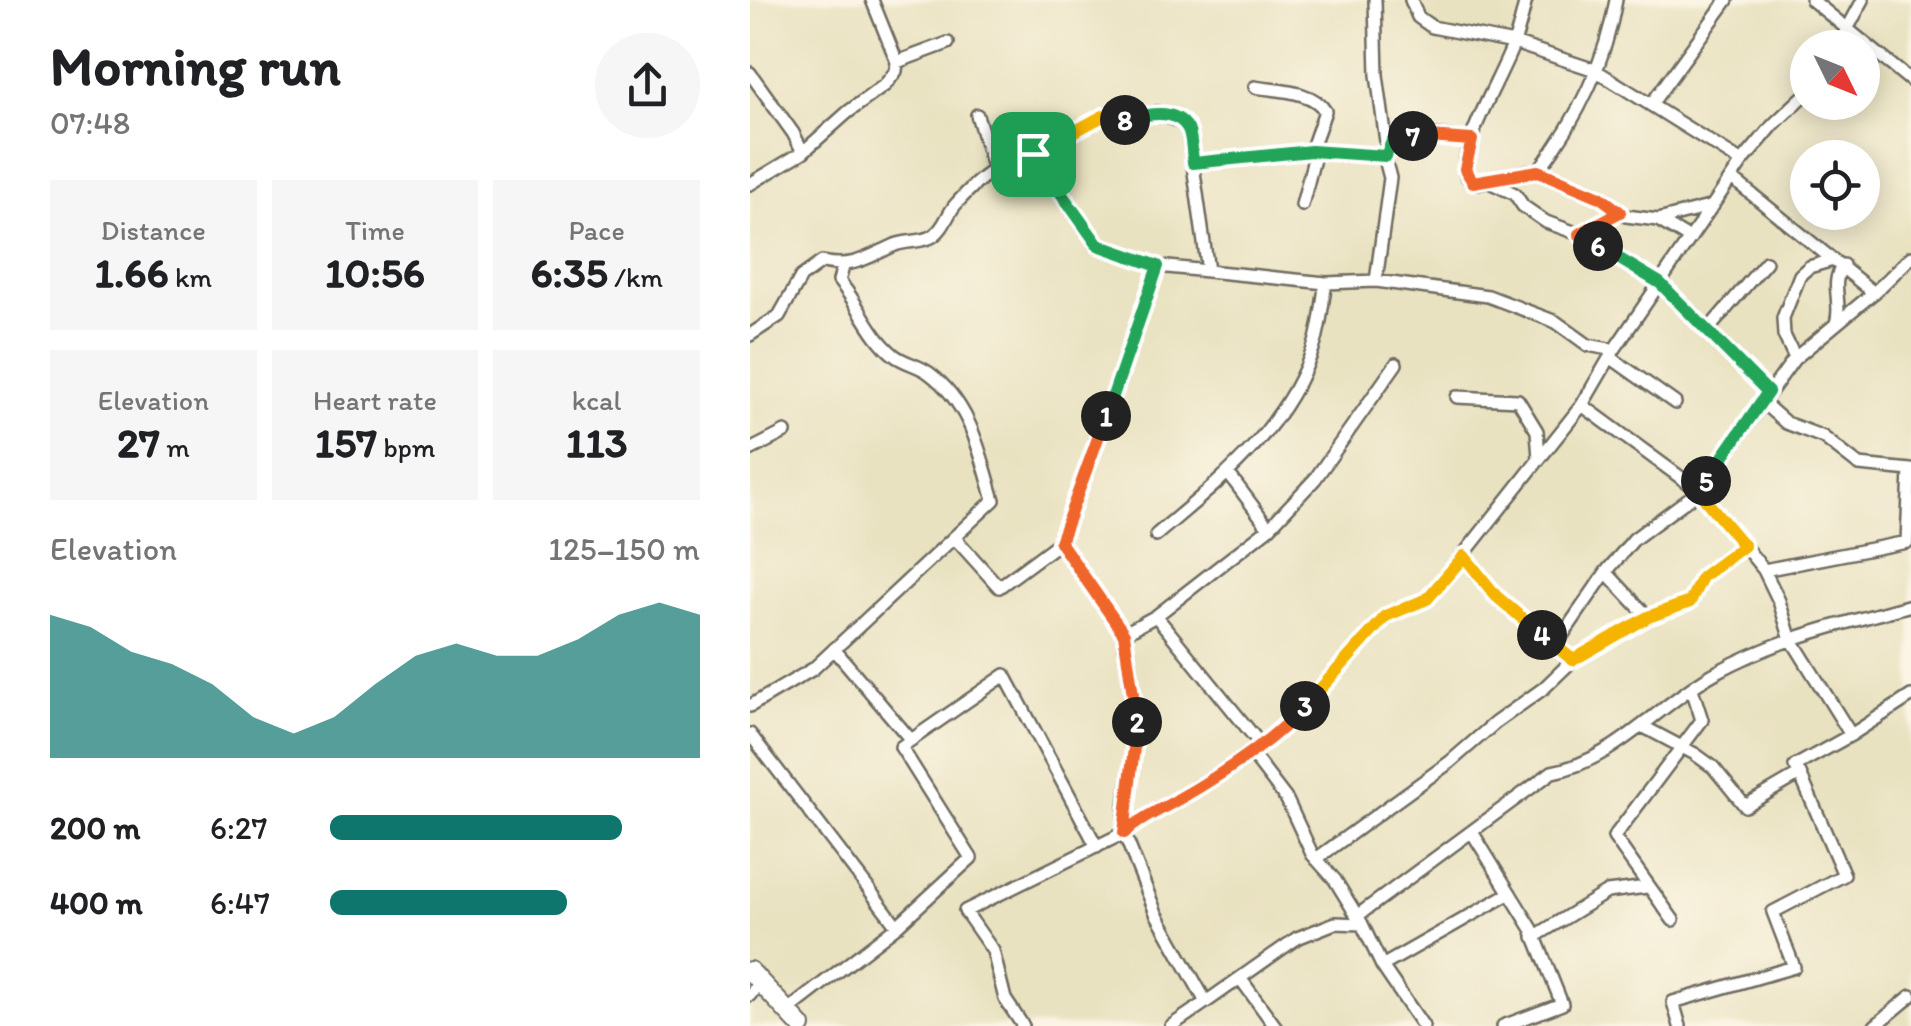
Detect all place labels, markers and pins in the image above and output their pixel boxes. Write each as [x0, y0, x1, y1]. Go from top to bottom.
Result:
pin: 8 [1100, 95, 1150, 145]
pin: 7 [1388, 111, 1438, 161]
pin [991, 112, 1076, 197]
pin: 6 [1573, 221, 1623, 271]
pin: 1 [1081, 391, 1131, 441]
pin: 5 [1681, 456, 1731, 506]
pin: 4 [1517, 610, 1567, 660]
pin: 3 [1280, 681, 1330, 731]
pin: 2 [1112, 697, 1162, 747]

